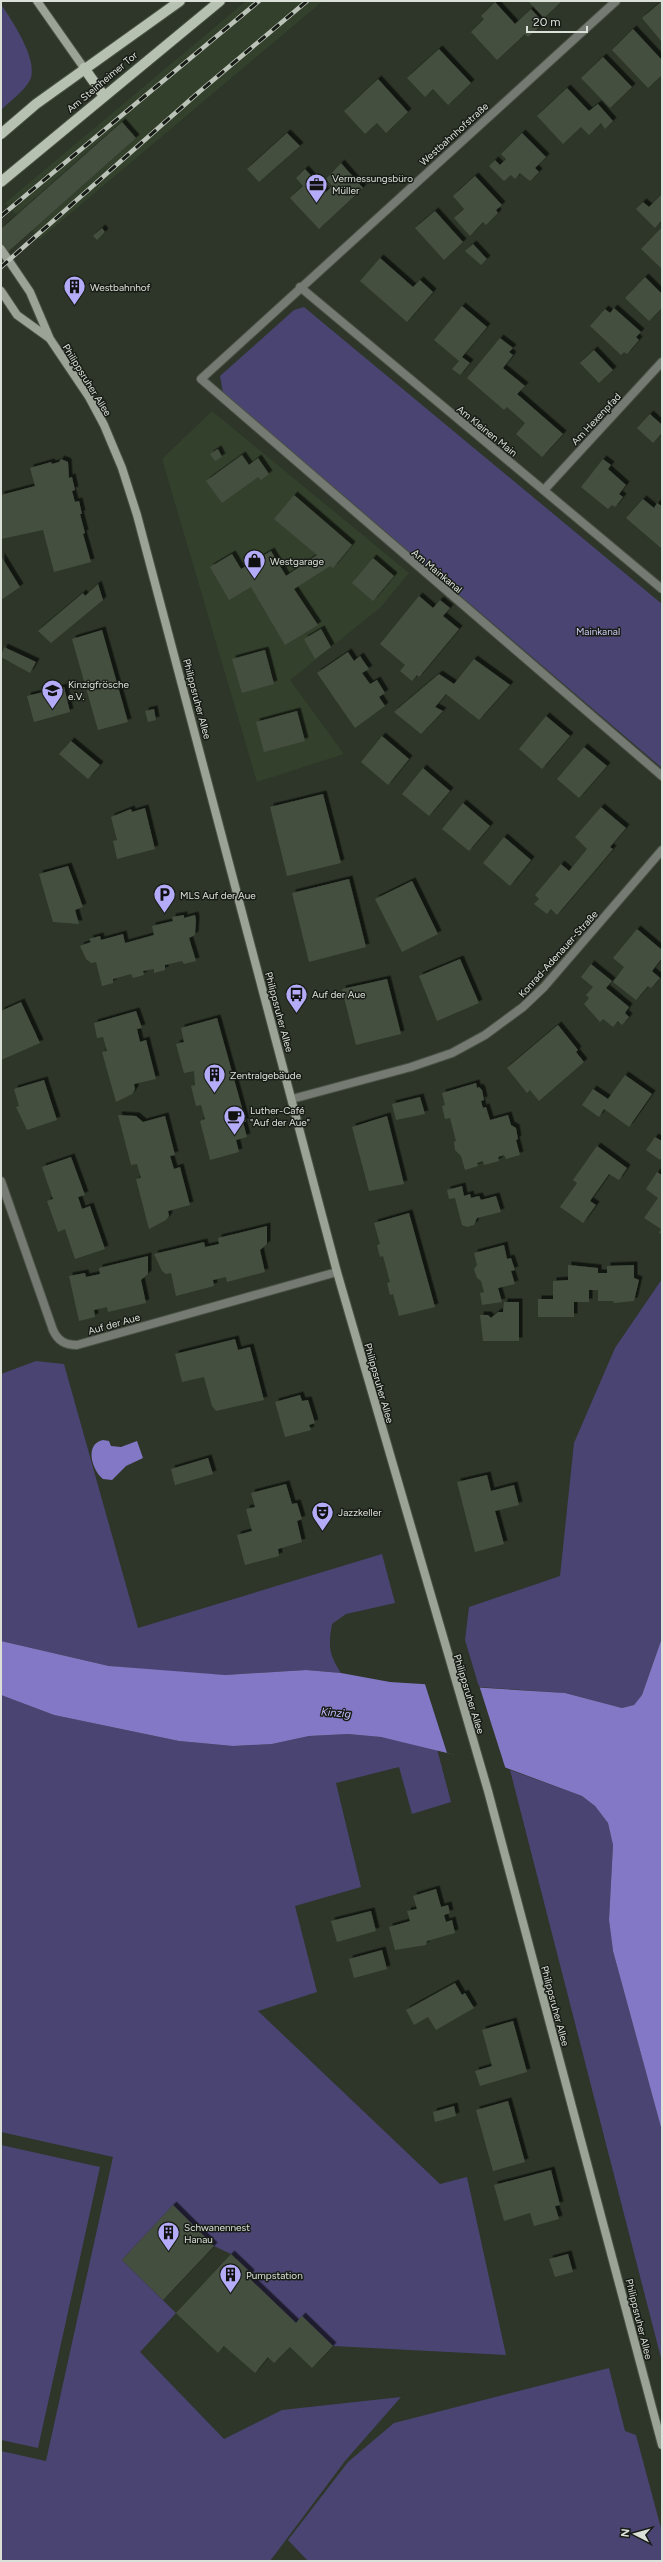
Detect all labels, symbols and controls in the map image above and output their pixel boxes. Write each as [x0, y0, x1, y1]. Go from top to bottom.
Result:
scale bar [527, 8, 587, 34]
text: 20 m [533, 15, 561, 29]
street label: Am Steinheimer Tor [64, 48, 140, 115]
street label: Westbahnhofstraße [417, 99, 492, 168]
office icon: Vermessungsbüro Müller [304, 171, 330, 204]
place label: Vermessungsbüro Müller [332, 172, 413, 197]
building icon: Westbahnhof [61, 274, 87, 307]
place label: Westbahnhof [90, 281, 151, 294]
street label: Philippsruher Allee [60, 342, 115, 419]
street label: Am Hexenpfad [568, 390, 624, 448]
street label: Am Kleinen Main [454, 403, 520, 460]
street label: Am Mainkanal [409, 546, 465, 596]
shop icon: Westgarage [241, 548, 267, 581]
place label: Westgarage [270, 555, 324, 568]
park label: Mainkanal [576, 625, 620, 638]
street label: Philippsruher Allee [180, 657, 214, 741]
school or university icon: Kinzigfrösche e.V. [39, 677, 65, 710]
place label: Kinzigfrösche e.V. [68, 678, 130, 703]
parking icon: MLS Auf der Aue [151, 882, 177, 915]
place label: MLS Auf der Aue [180, 889, 256, 902]
street label: Konrad-Adenauer-Straße [515, 907, 601, 1000]
street label: Philippsruher Allee [262, 970, 296, 1054]
bus stop icon: Auf der Aue [283, 981, 309, 1014]
place label: Auf der Aue [312, 988, 366, 1001]
building icon: Zentralgebäude [202, 1062, 228, 1095]
place label: Zentralgebäude [230, 1069, 302, 1082]
cafe icon: Luther-Café "Auf der Aue" [222, 1103, 248, 1136]
place label: Luther-Café "Auf der Aue" [250, 1104, 310, 1129]
street label: Auf der Aue [86, 1310, 142, 1338]
street label: Philippsruher Allee [361, 1341, 397, 1425]
theatre icon: Jazzkeller [310, 1499, 336, 1532]
place label: Jazzkeller [338, 1506, 382, 1519]
street label: Philippsruher Allee [451, 1653, 487, 1736]
water label: Kinzig [321, 1705, 352, 1721]
street label: Philippsruher Allee [538, 1964, 572, 2048]
building icon: Schwanennest Hanau [155, 2220, 181, 2253]
place label: Schwanennest Hanau [184, 2221, 250, 2246]
building icon: Pumpstation [217, 2262, 243, 2295]
place label: Pumpstation [246, 2269, 303, 2282]
street label: Philippsruher Allee [623, 2277, 655, 2361]
north arrow [615, 2514, 655, 2554]
text: N [619, 2528, 632, 2538]

